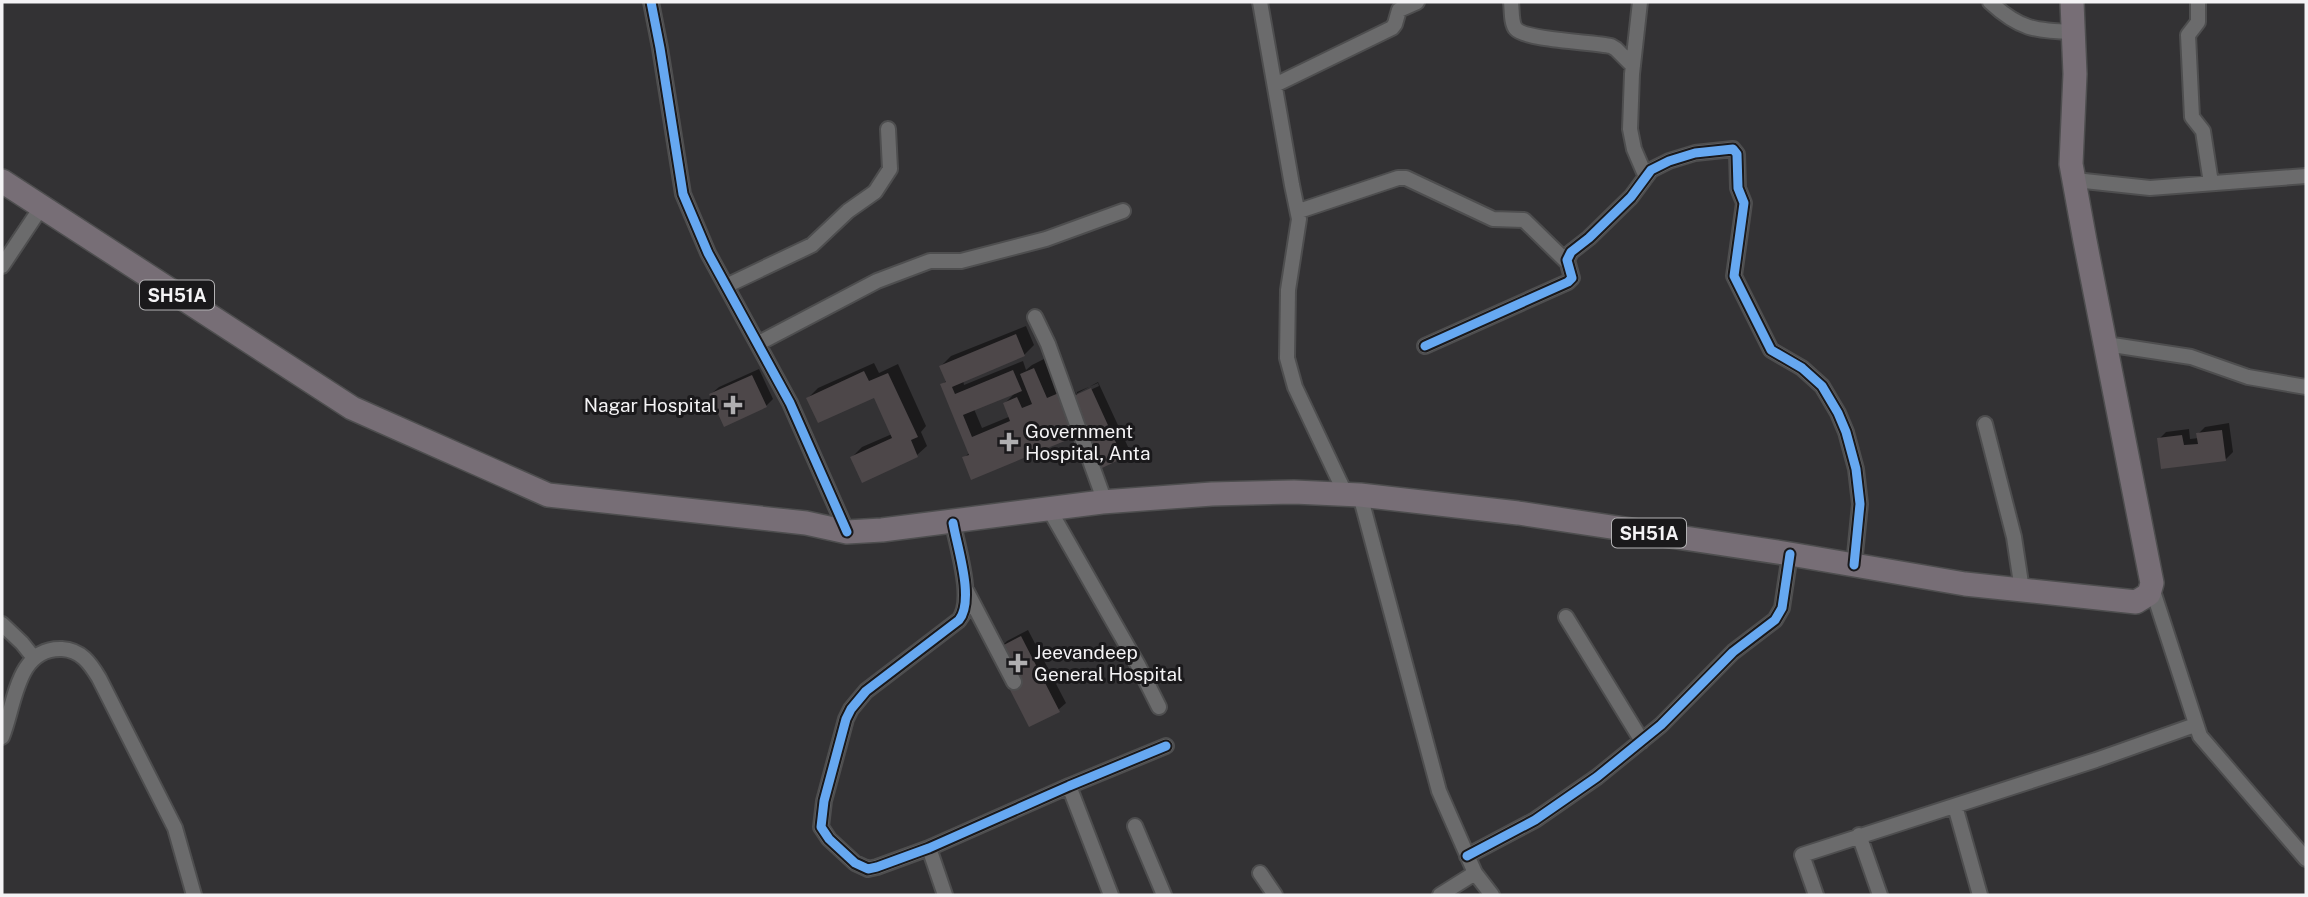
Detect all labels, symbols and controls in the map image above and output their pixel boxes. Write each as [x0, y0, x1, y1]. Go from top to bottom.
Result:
road number: SH51A [140, 281, 214, 310]
place label: Nagar Hospital [584, 394, 717, 416]
marker: Nagar Hospital [723, 395, 743, 415]
place label: Government Hospital, Anta [1025, 420, 1150, 464]
marker: Government Hospital, Anta [999, 432, 1019, 452]
road number: SH51A [1612, 518, 1686, 548]
place label: Jeevandeep General Hospital [1034, 641, 1183, 685]
marker: Jeevandeep General Hospital [1008, 653, 1028, 673]

